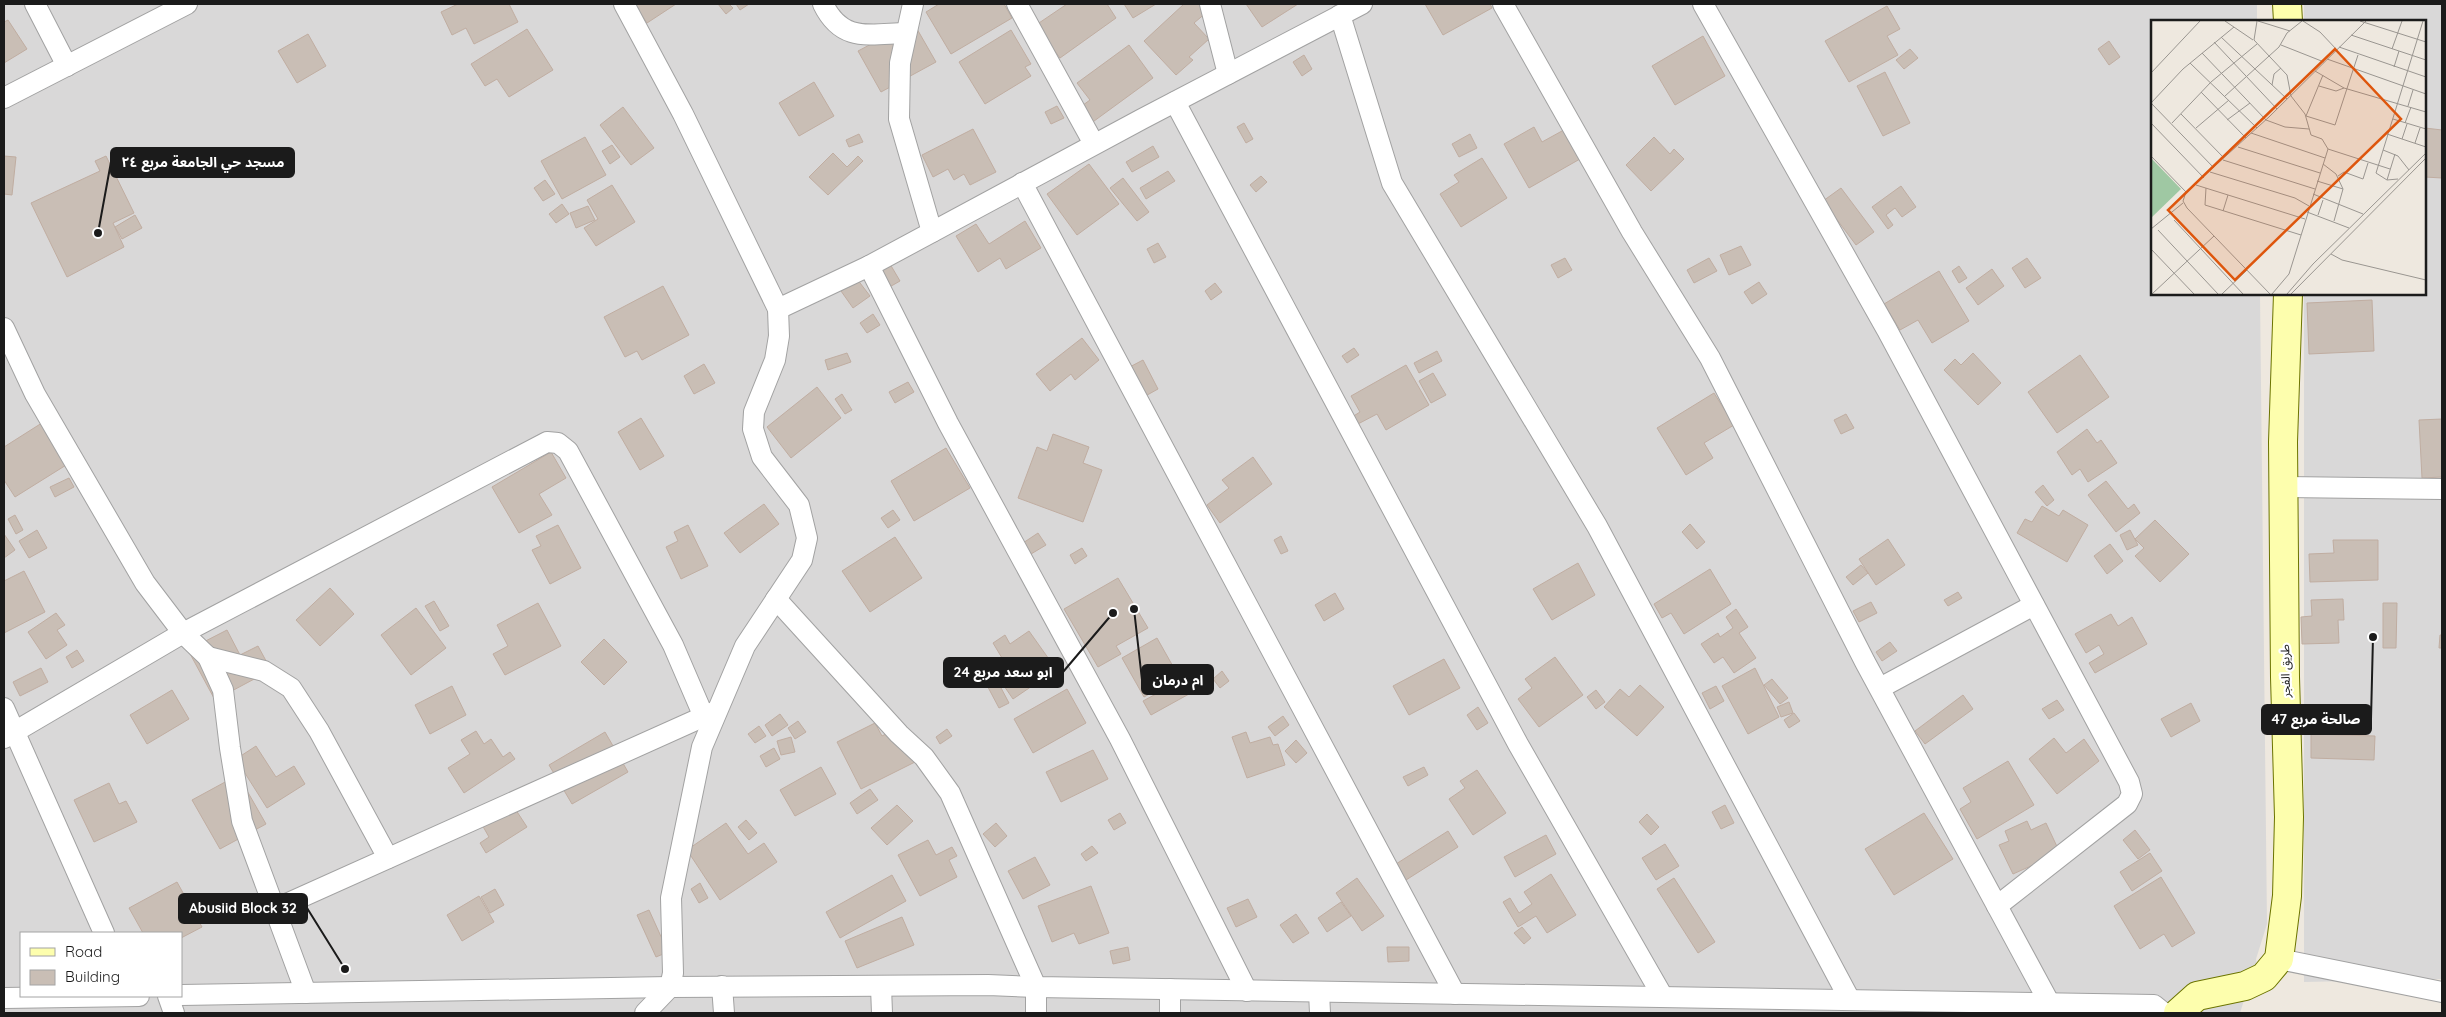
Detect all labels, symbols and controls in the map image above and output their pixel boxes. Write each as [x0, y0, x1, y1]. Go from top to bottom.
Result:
inset map [2151, 20, 2426, 295]
callout: مسجد حي الجامعة مربع ٢٤ [111, 148, 294, 177]
text: مسجد حي الجامعة مربع ٢٤ [122, 153, 284, 173]
street label: طريق الفجر [2277, 644, 2294, 699]
callout: ابو سعد مربع 24 [944, 658, 1063, 687]
text: ابو سعد مربع 24 [953, 663, 1053, 682]
callout: ام درمان [1142, 665, 1213, 694]
text: ام درمان [1153, 671, 1204, 691]
callout: صالحة مربع 47 [2262, 705, 2371, 734]
text: صالحة مربع 47 [2272, 710, 2361, 729]
callout: Abusiid Block 32 [179, 894, 307, 923]
text: Abusiid Block 32 [189, 899, 297, 917]
legend [20, 932, 182, 997]
text: Road [65, 942, 102, 961]
text: Building [65, 967, 120, 986]

